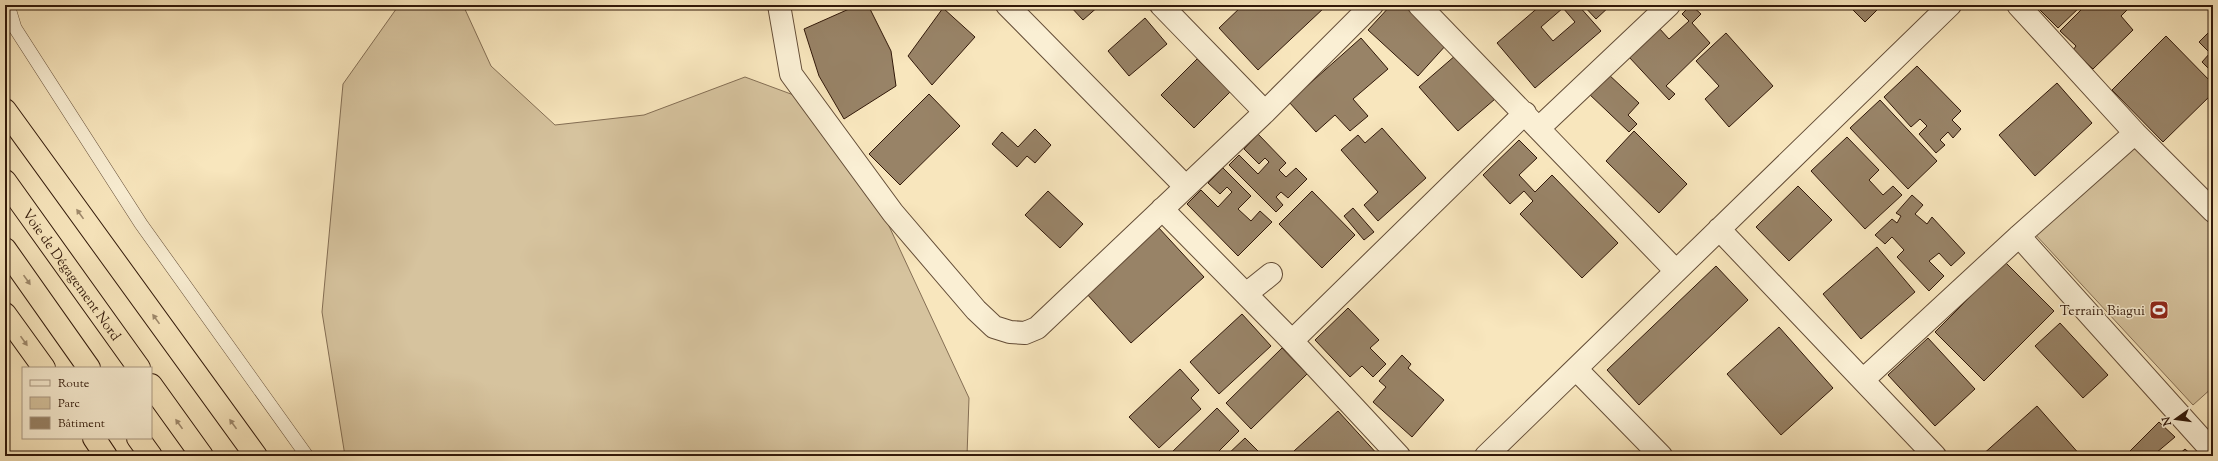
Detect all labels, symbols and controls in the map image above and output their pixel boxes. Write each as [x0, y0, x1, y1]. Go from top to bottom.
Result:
street label: Voie de Dégagement Nord [16, 206, 125, 346]
one-way arrow [76, 209, 84, 219]
one-way arrow [23, 275, 31, 286]
sports icon: Terrain Biagui [2148, 299, 2170, 321]
place label: Terrain Biagui [2060, 302, 2145, 322]
one-way arrow [152, 314, 161, 325]
one-way arrow [20, 335, 28, 346]
legend [22, 367, 152, 439]
text: Route [58, 375, 90, 393]
text: Parc [58, 395, 80, 413]
north arrow [2156, 399, 2196, 439]
text: Bâtiment [58, 415, 105, 433]
text: N [2158, 415, 2176, 428]
one-way arrow [175, 419, 184, 430]
one-way arrow [229, 419, 237, 430]

